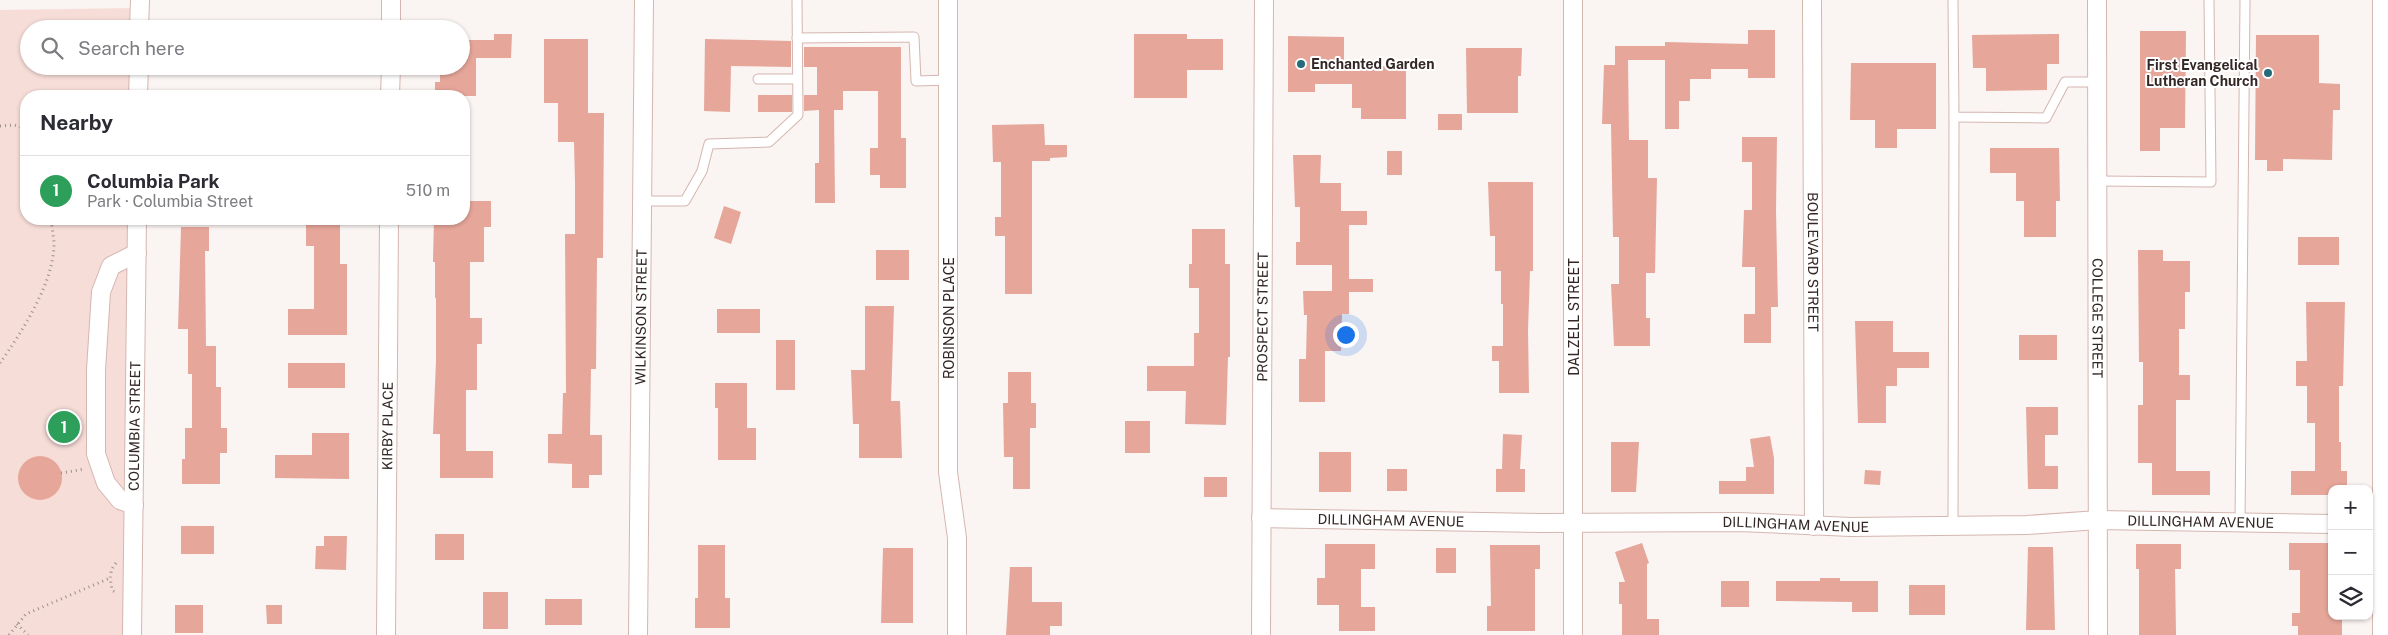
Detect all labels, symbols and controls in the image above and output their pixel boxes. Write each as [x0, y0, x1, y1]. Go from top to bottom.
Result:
search box [20, 20, 470, 75]
icon: search [38, 34, 66, 62]
text: Search here [78, 37, 185, 59]
place label: Enchanted Garden [1311, 56, 1434, 72]
place label: First Evangelical Lutheran Church [2146, 57, 2258, 89]
marker: Enchanted Garden [1295, 58, 1307, 70]
marker: First Evangelical Lutheran Church [2262, 67, 2274, 79]
text: Nearby [40, 110, 113, 135]
text: Columbia Park [87, 170, 220, 192]
text: 1 [53, 181, 59, 200]
text: 510 m [406, 181, 450, 200]
text: Park · Columbia Street [87, 192, 253, 211]
street label: BOULEVARD STREET [1805, 192, 1821, 332]
street label: WILKINSON STREET [632, 249, 650, 385]
street label: PROSPECT STREET [1254, 252, 1271, 382]
street label: ROBINSON PLACE [941, 257, 957, 379]
street label: DALZELL STREET [1566, 258, 1582, 376]
street label: COLLEGE STREET [2089, 258, 2106, 378]
your location [1333, 322, 1359, 348]
street label: COLUMBIA STREET [126, 361, 143, 491]
street label: KIRBY PLACE [379, 382, 396, 470]
pin: 1 [48, 408, 80, 446]
map controls [2328, 485, 2373, 620]
button: + [2328, 485, 2373, 530]
street label: DILLINGHAM AVENUE [1317, 511, 1464, 530]
street label: DILLINGHAM AVENUE [2127, 513, 2274, 531]
street label: DILLINGHAM AVENUE [1723, 514, 1869, 535]
button: − [2328, 530, 2373, 575]
button: layers [2328, 575, 2373, 620]

